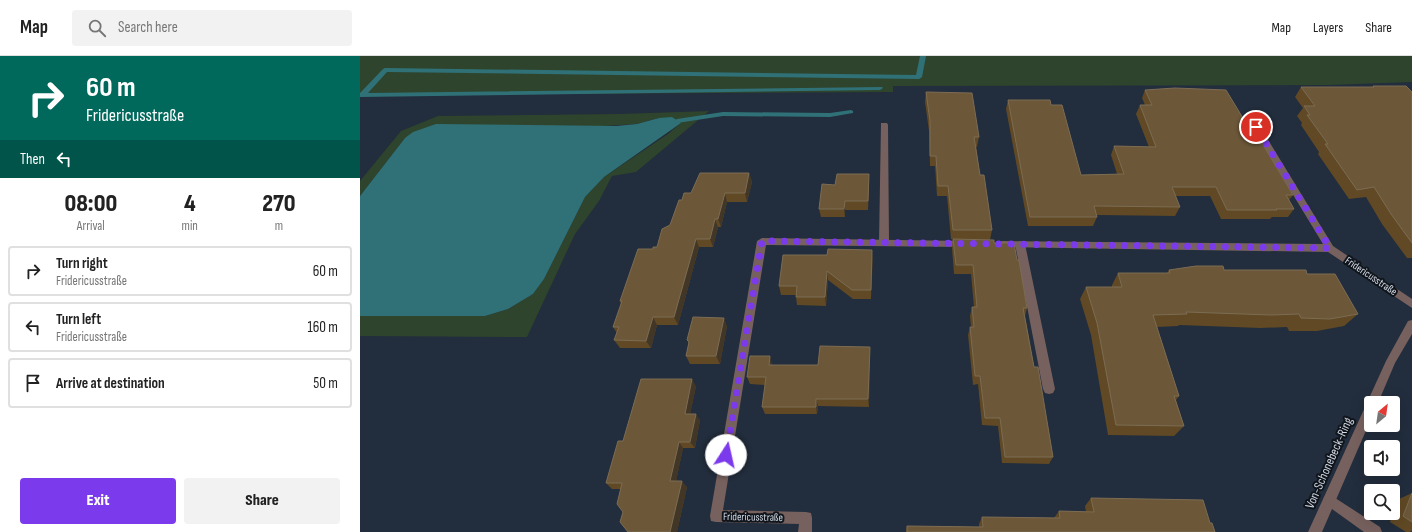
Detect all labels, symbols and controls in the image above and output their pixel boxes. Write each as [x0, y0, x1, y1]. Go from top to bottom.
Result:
search box [72, 10, 352, 46]
text: Map [20, 16, 48, 39]
icon: search [86, 17, 108, 39]
text: Search here [118, 18, 178, 37]
text: Map [1271, 19, 1291, 36]
text: Layers [1313, 19, 1343, 36]
text: Share [1365, 19, 1392, 36]
text: 60 m [86, 71, 135, 104]
icon: right [20, 72, 72, 124]
text: Fridericusstraße [86, 105, 184, 126]
pin [1239, 110, 1273, 144]
icon: arrive [1245, 116, 1267, 138]
icon: left [53, 148, 75, 170]
text: Then [20, 150, 45, 169]
text: 08:00 [64, 189, 117, 218]
text: 4 [184, 189, 196, 218]
text: 270 [262, 189, 296, 218]
text: Arrival [77, 218, 105, 234]
text: min [182, 218, 198, 234]
text: m [275, 218, 283, 234]
text: Turn right [56, 254, 108, 273]
street label: Fridericusstraße [1343, 254, 1399, 298]
icon: right [22, 260, 44, 282]
text: 60 m [313, 262, 338, 281]
text: Fridericusstraße [56, 273, 127, 289]
text: Turn left [56, 310, 101, 329]
icon: left [22, 316, 44, 338]
text: 160 m [307, 318, 338, 337]
text: Fridericusstraße [56, 329, 127, 345]
icon: arrive [22, 372, 44, 394]
text: Arrive at destination [56, 374, 165, 393]
text: 50 m [313, 374, 338, 393]
north arrow [1364, 396, 1400, 432]
map controls [1364, 396, 1400, 520]
street label: Von-Schonebeck-Ring [1302, 415, 1356, 511]
position arrow [705, 434, 747, 476]
button: sound [1364, 440, 1400, 476]
button: Exit [20, 478, 176, 524]
button: Share [184, 478, 340, 524]
button: search [1364, 484, 1400, 520]
street label: Fridericusstraße [723, 510, 783, 524]

